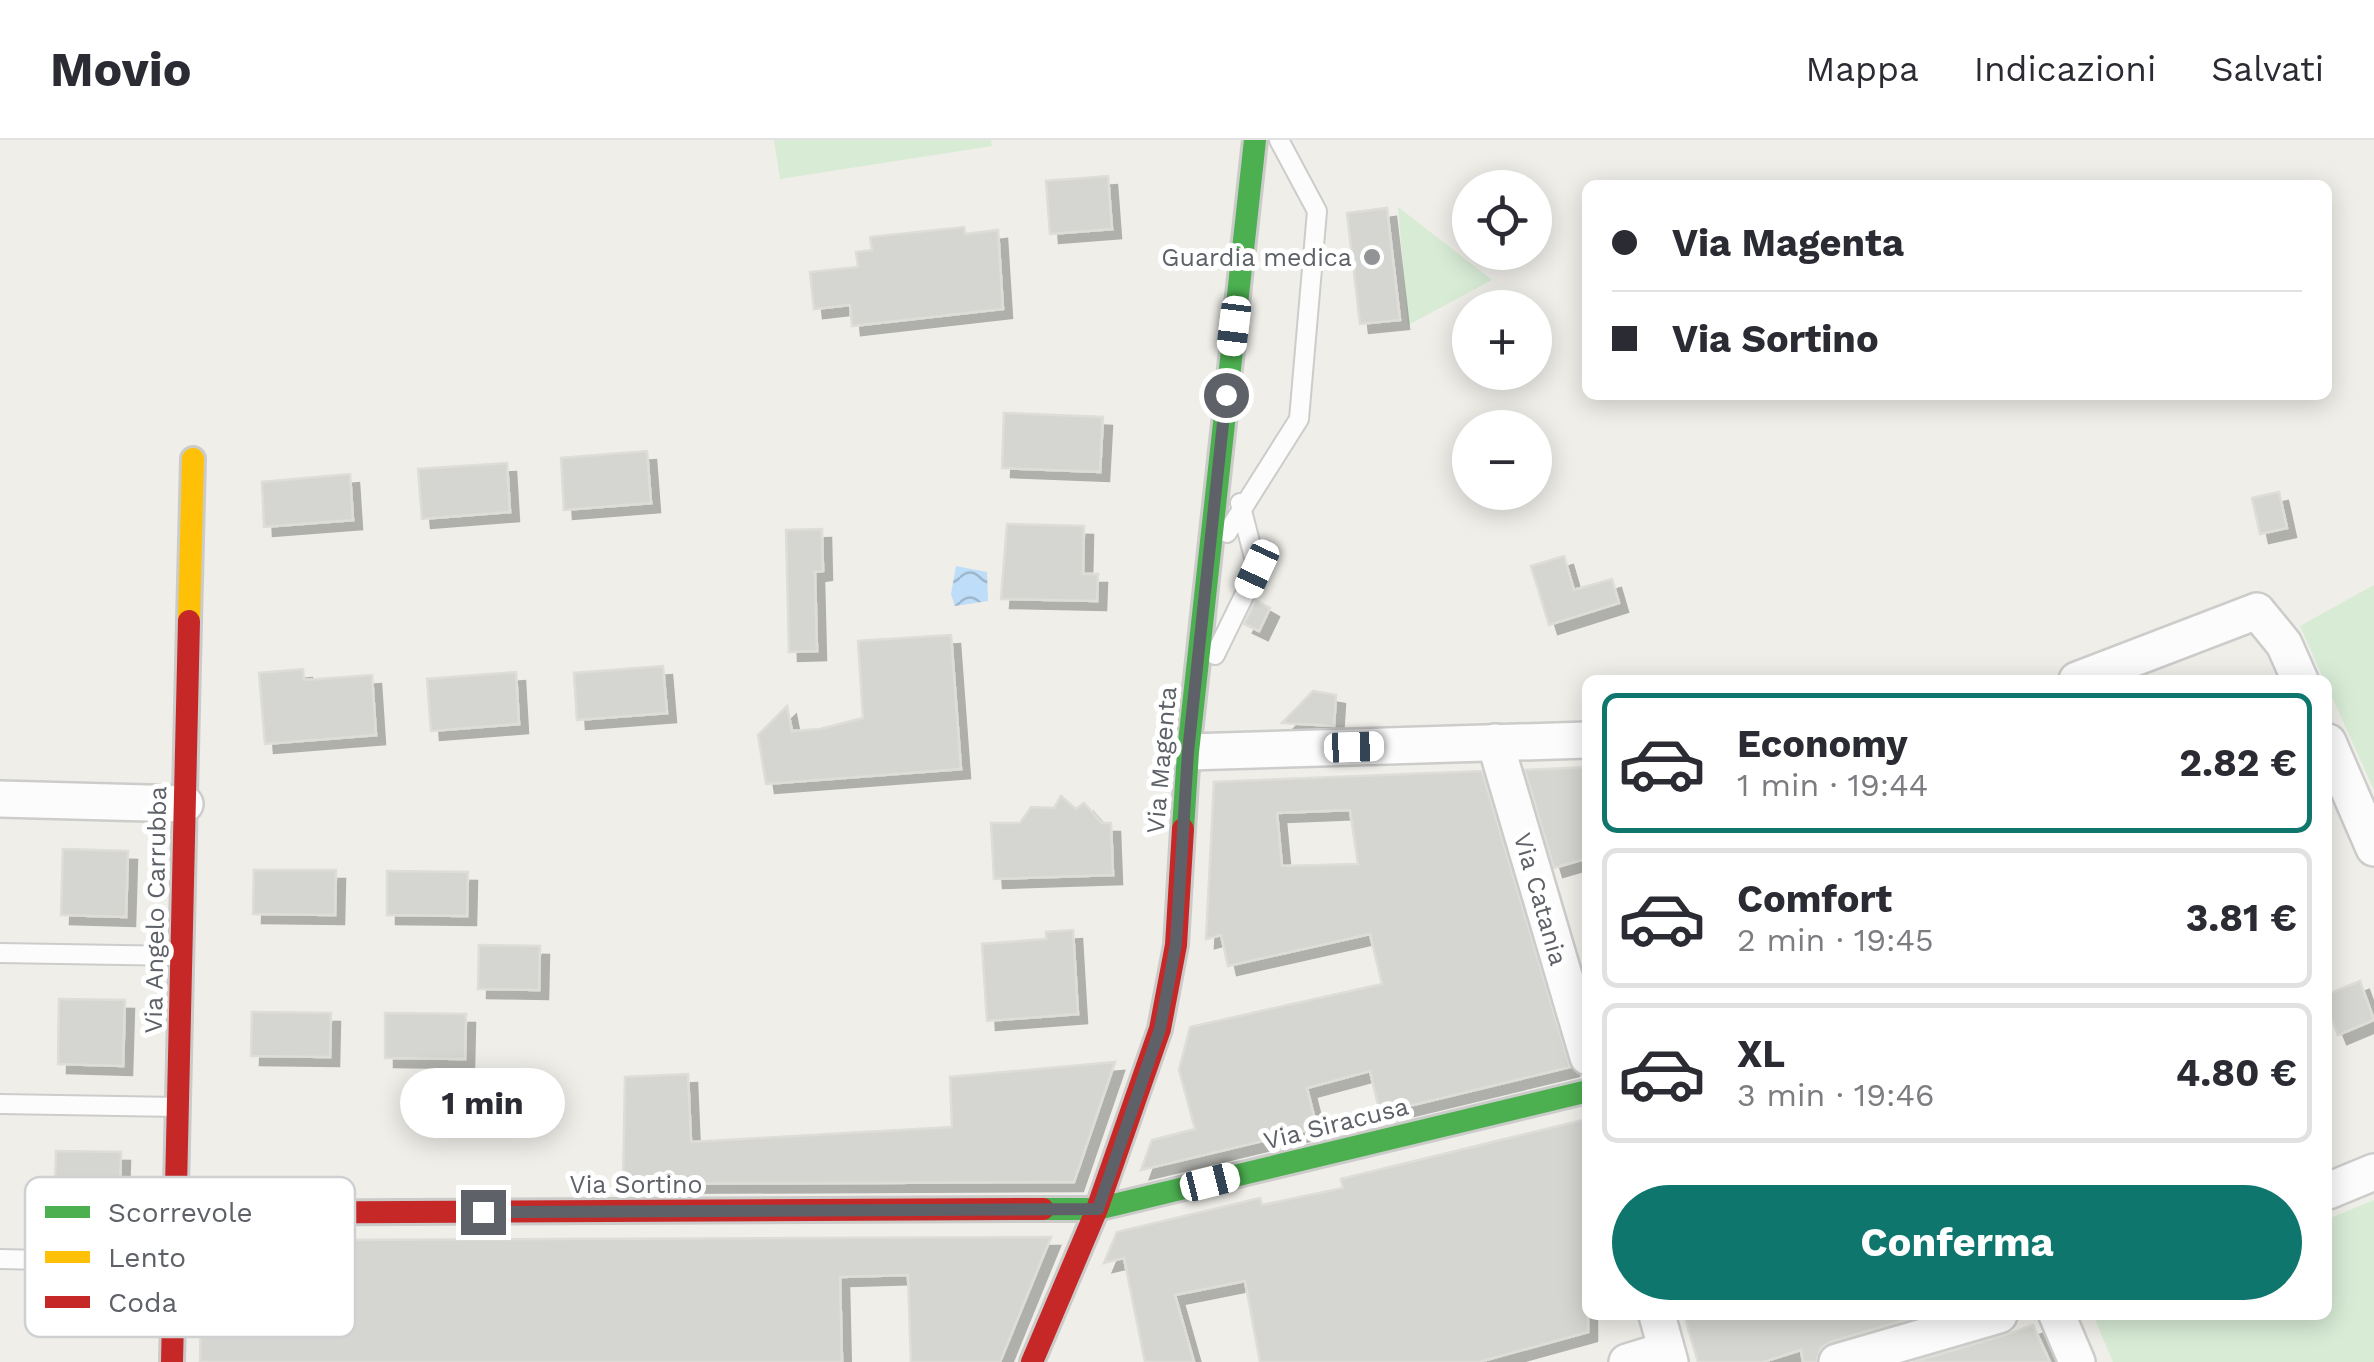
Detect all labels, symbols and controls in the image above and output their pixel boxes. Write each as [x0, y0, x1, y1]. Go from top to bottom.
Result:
text: Movio [50, 41, 192, 98]
text: Mappa [1806, 48, 1919, 90]
text: Indicazioni [1974, 48, 2156, 90]
text: Salvati [2211, 48, 2324, 90]
map controls [1452, 170, 1552, 510]
button: locate [1452, 170, 1552, 270]
text: Via Magenta [1672, 221, 1904, 265]
place label: Guardia medica [1161, 243, 1352, 272]
marker: Guardia medica [1361, 246, 1383, 268]
button: + [1452, 290, 1552, 390]
car [1215, 294, 1253, 358]
text: Via Sortino [1672, 317, 1879, 361]
route start [1204, 373, 1249, 418]
button: − [1452, 410, 1552, 510]
car [1231, 535, 1283, 603]
street label: Via Magenta [1141, 685, 1182, 835]
icon: car [1617, 718, 1707, 808]
text: Economy [1737, 722, 1908, 766]
car [1323, 731, 1385, 763]
text: 2.82 € [2179, 741, 2297, 785]
text: 1 min · 19:44 [1737, 766, 1928, 804]
street label: Via Angelo Carrubba [139, 786, 172, 1034]
street label: Via Catania [1508, 829, 1573, 969]
icon: car [1617, 873, 1707, 963]
text: Comfort [1737, 877, 1892, 921]
text: 3.81 € [2186, 896, 2297, 940]
text: 2 min · 19:45 [1737, 921, 1934, 959]
icon: car [1617, 1028, 1707, 1118]
text: XL [1737, 1032, 1785, 1076]
text: 4.80 € [2176, 1051, 2297, 1095]
callout: 1 min [400, 1067, 566, 1137]
text: 3 min · 19:46 [1737, 1076, 1935, 1114]
text: 1 min [441, 1084, 524, 1122]
street label: Via Siracusa [1261, 1091, 1412, 1155]
car [1177, 1160, 1243, 1204]
street label: Via Sortino [569, 1170, 703, 1199]
legend [25, 1177, 355, 1337]
button: Conferma [1612, 1185, 2302, 1300]
route end [461, 1190, 506, 1235]
text: Scorrevole [108, 1196, 253, 1229]
text: Lento [108, 1241, 186, 1274]
text: Coda [108, 1286, 178, 1319]

